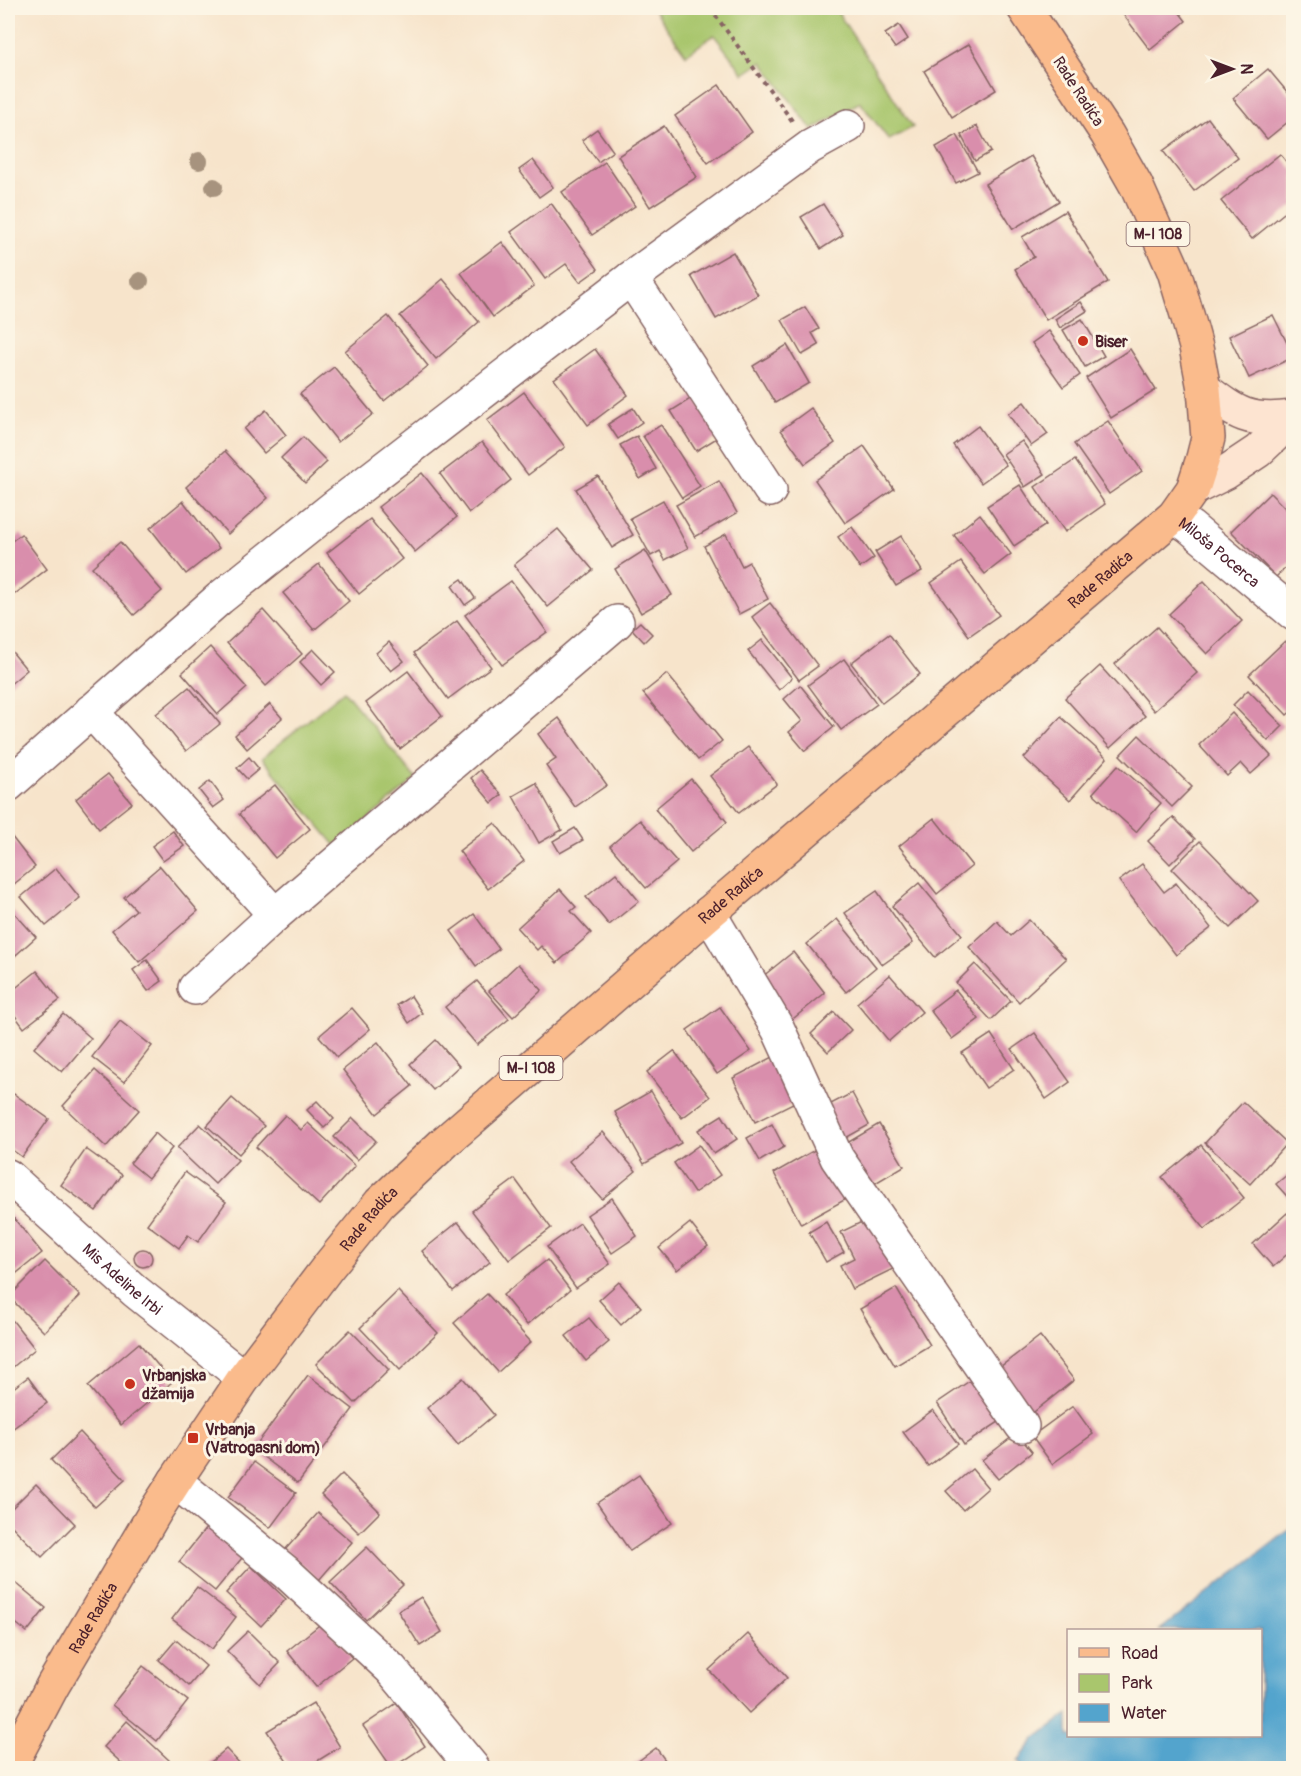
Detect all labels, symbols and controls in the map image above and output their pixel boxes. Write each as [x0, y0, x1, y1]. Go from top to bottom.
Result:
north arrow [1202, 39, 1262, 99]
street label: Rade Radića [1048, 53, 1108, 130]
text: N [1236, 64, 1256, 75]
road number: M-I 108 [1126, 222, 1190, 246]
place label: Biser [1095, 332, 1128, 352]
marker: Biser [1076, 334, 1090, 348]
street label: Miloša Pocerca [1174, 513, 1264, 592]
street label: Rade Radića [1064, 547, 1137, 613]
street label: Rade Radića [694, 862, 768, 929]
road number: M-I 108 [500, 1056, 562, 1080]
street label: Rade Radića [336, 1183, 402, 1256]
street label: Mis Adeline Irbi [78, 1239, 166, 1320]
place label: Vrbanjska džamija [142, 1366, 207, 1404]
marker: Vrbanjska džamija [123, 1377, 137, 1391]
place label: Vrbanja (Vatrogasni dom) [205, 1420, 321, 1458]
marker: Vrbanja (Vatrogasni dom) [186, 1431, 200, 1445]
street label: Rade Radića [65, 1579, 122, 1657]
legend [1067, 1629, 1262, 1737]
text: Road [1121, 1642, 1158, 1665]
text: Park [1121, 1672, 1153, 1695]
text: Water [1121, 1702, 1167, 1725]

